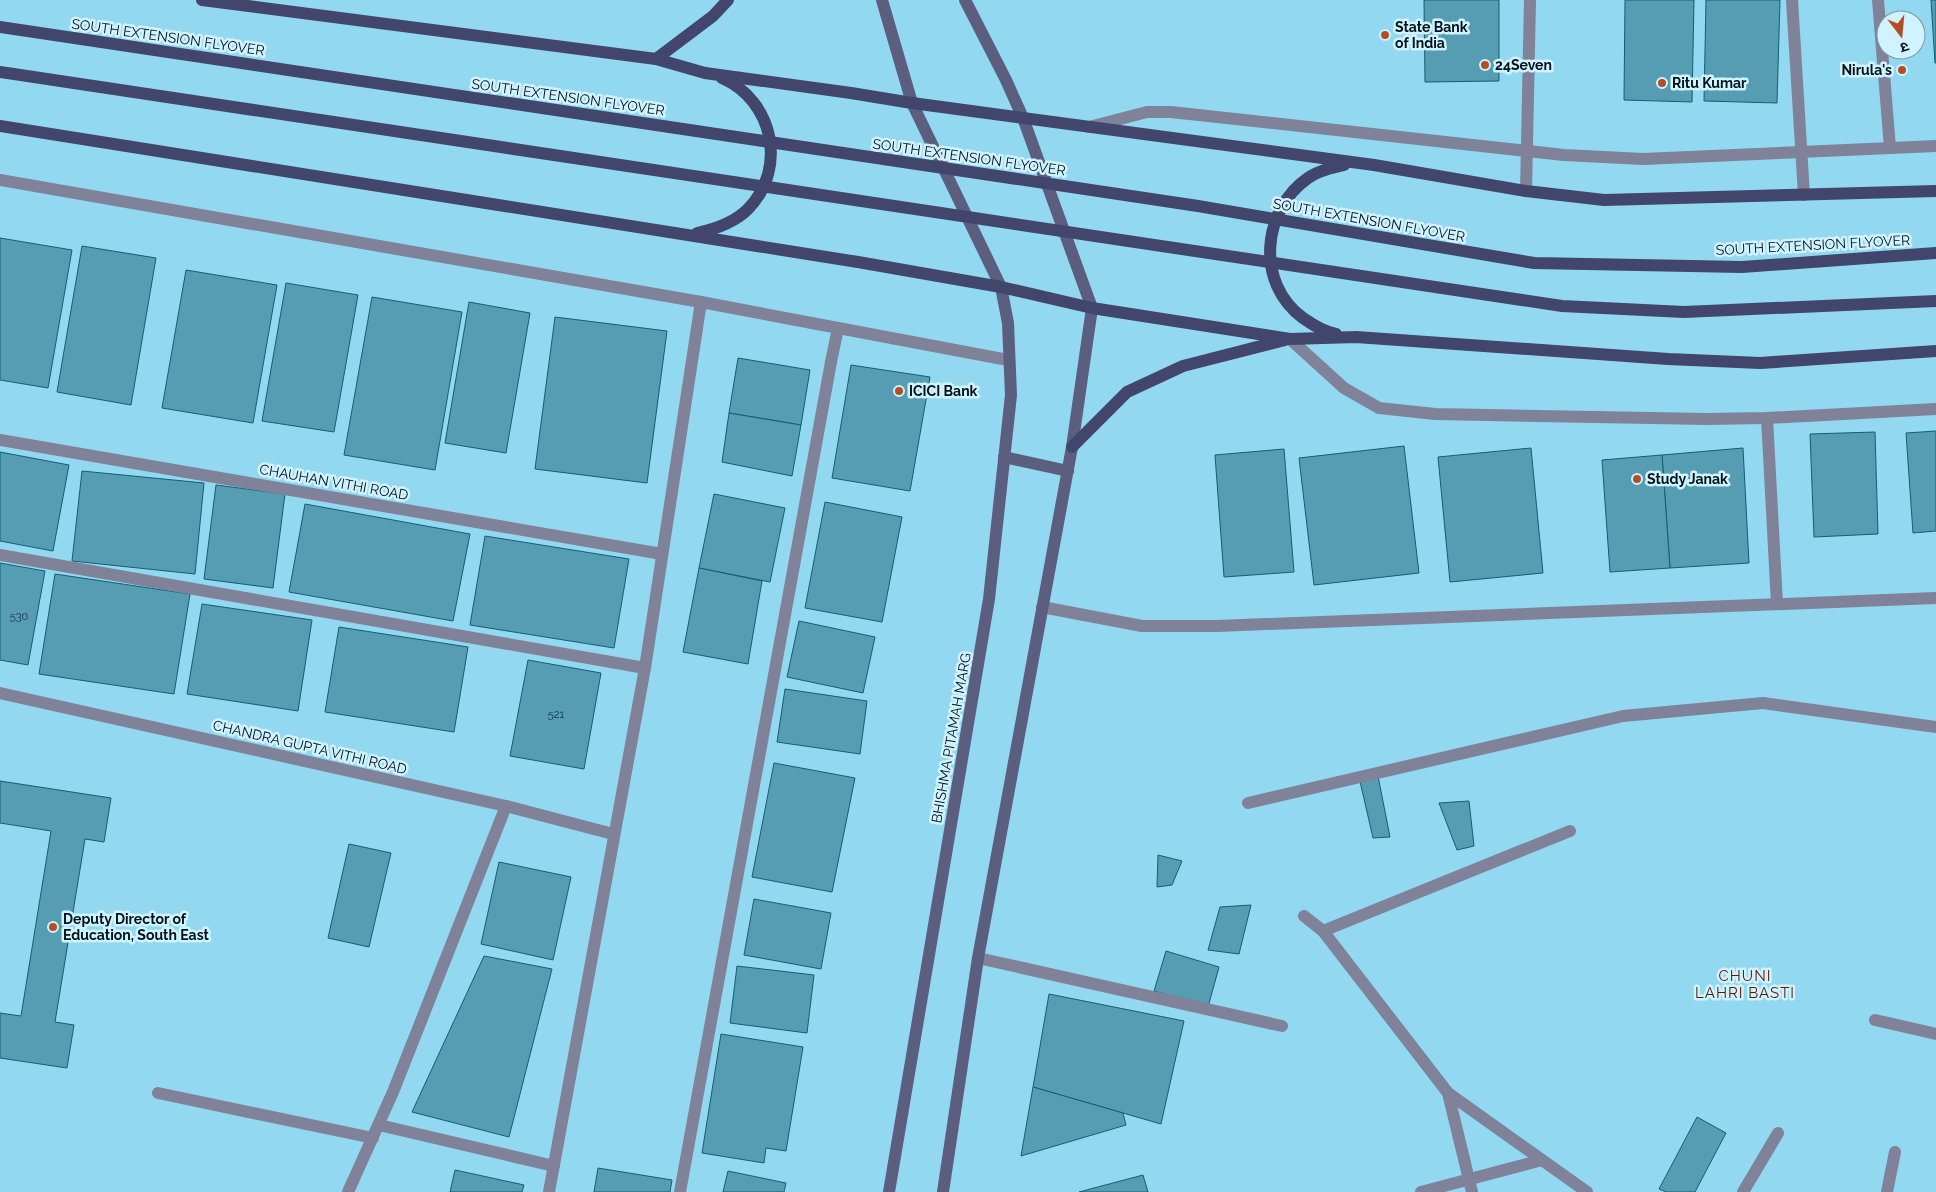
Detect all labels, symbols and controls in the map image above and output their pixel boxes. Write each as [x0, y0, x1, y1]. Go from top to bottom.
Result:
north arrow [1876, 10, 1926, 60]
street label: SOUTH EXTENSION FLYOVER [70, 16, 266, 58]
place label: State Bank of India [1395, 19, 1468, 51]
marker: State Bank of India [1379, 29, 1391, 41]
text: उ [1898, 39, 1911, 57]
place label: 24Seven [1495, 57, 1552, 73]
marker: 24Seven [1479, 59, 1491, 71]
place label: Nirula's [1841, 62, 1892, 78]
marker: Nirula's [1896, 64, 1908, 76]
place label: Ritu Kumar [1672, 75, 1747, 91]
street label: SOUTH EXTENSION FLYOVER [470, 76, 666, 118]
marker: Ritu Kumar [1656, 77, 1668, 89]
street label: SOUTH EXTENSION FLYOVER [871, 136, 1067, 178]
street label: SOUTH EXTENSION FLYOVER [1272, 195, 1466, 245]
street label: SOUTH EXTENSION FLYOVER [1715, 232, 1911, 258]
place label: ICICI Bank [909, 383, 978, 399]
marker: ICICI Bank [893, 385, 905, 397]
street label: CHAUHAN VITHI ROAD [258, 461, 410, 503]
place label: Study Janak [1647, 471, 1728, 487]
marker: Study Janak [1631, 473, 1643, 485]
house number: 530 [10, 610, 29, 623]
street label: BHISHMA PITAMAH MARG [928, 652, 974, 824]
house number: 521 [548, 708, 565, 721]
street label: CHANDRA GUPTA VITHI ROAD [211, 717, 409, 777]
place label: Deputy Director of Education, South East [63, 911, 210, 943]
marker: Deputy Director of Education, South East [47, 921, 59, 933]
district label: CHUNI LAHRI BASTI [1695, 967, 1795, 1002]

